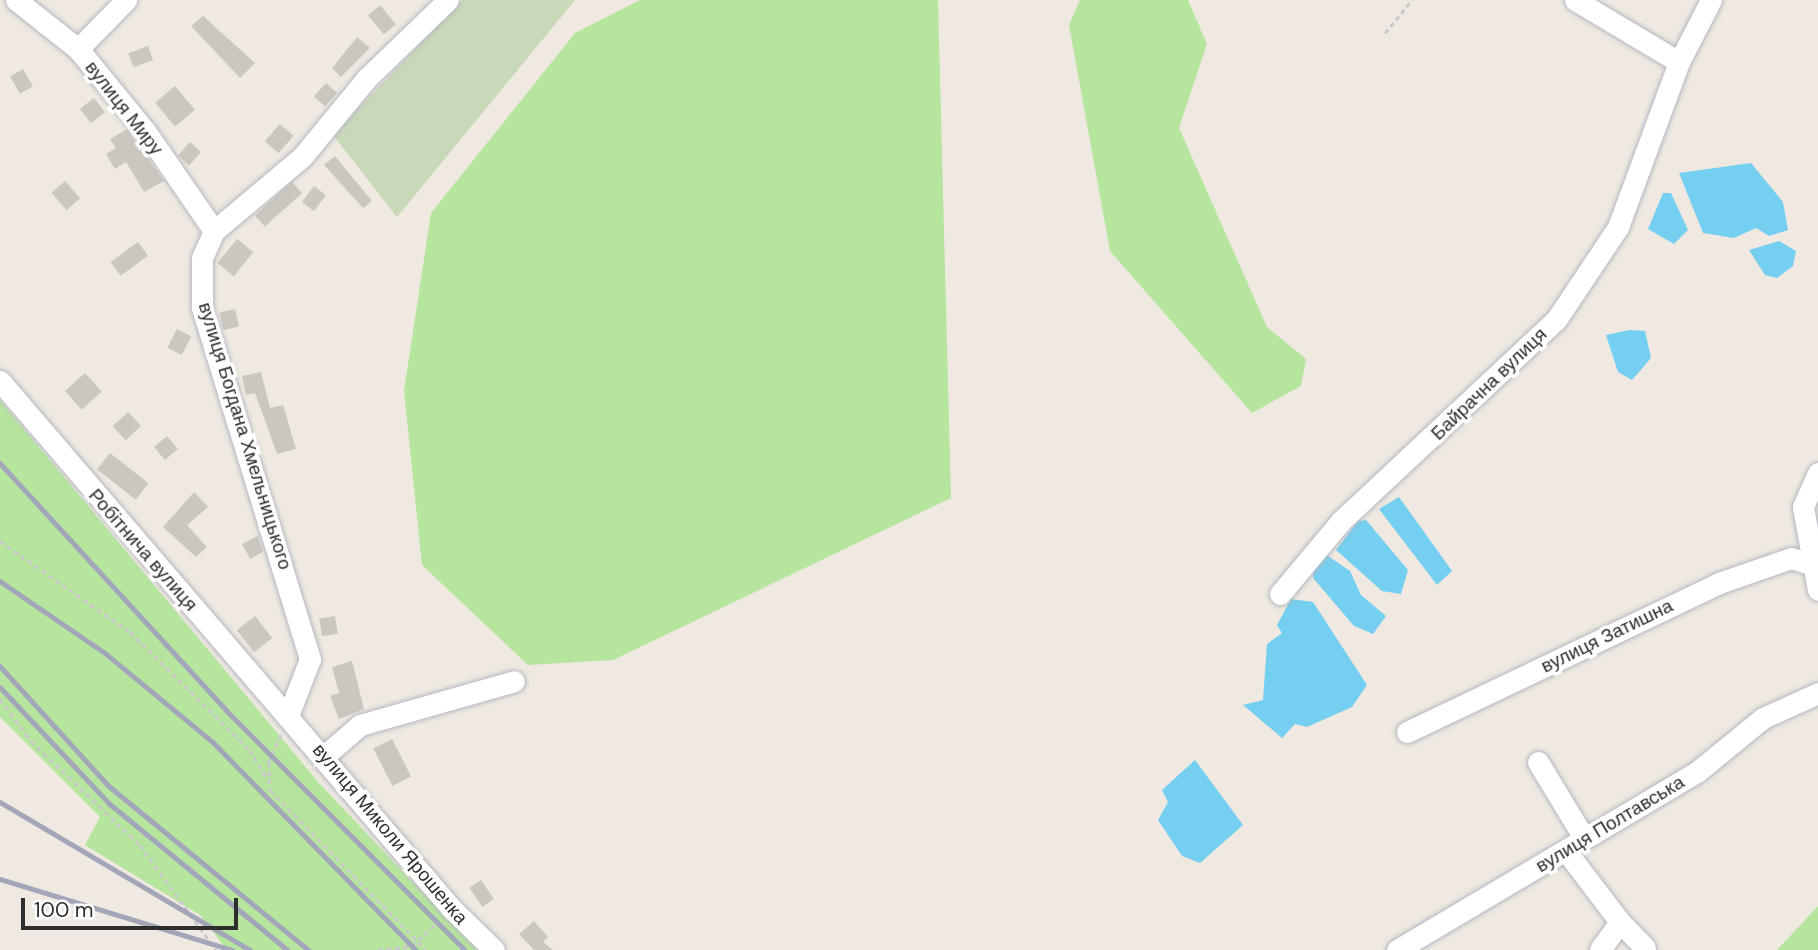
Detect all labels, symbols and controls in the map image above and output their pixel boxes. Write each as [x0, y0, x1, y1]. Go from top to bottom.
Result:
street label: вулиця Миру [80, 56, 168, 160]
street label: вулиця Богдана Хмельницького [193, 300, 297, 572]
street label: Байрачна вулиця [1426, 323, 1552, 445]
street label: Робітнича вулиця [84, 484, 202, 616]
street label: вулиця Затишна [1537, 594, 1677, 678]
street label: вулиця Миколи Ярошенка [308, 739, 472, 929]
street label: вулиця Полтавська [1532, 771, 1688, 877]
scale bar [24, 884, 242, 928]
text: 100 m [34, 896, 94, 924]

